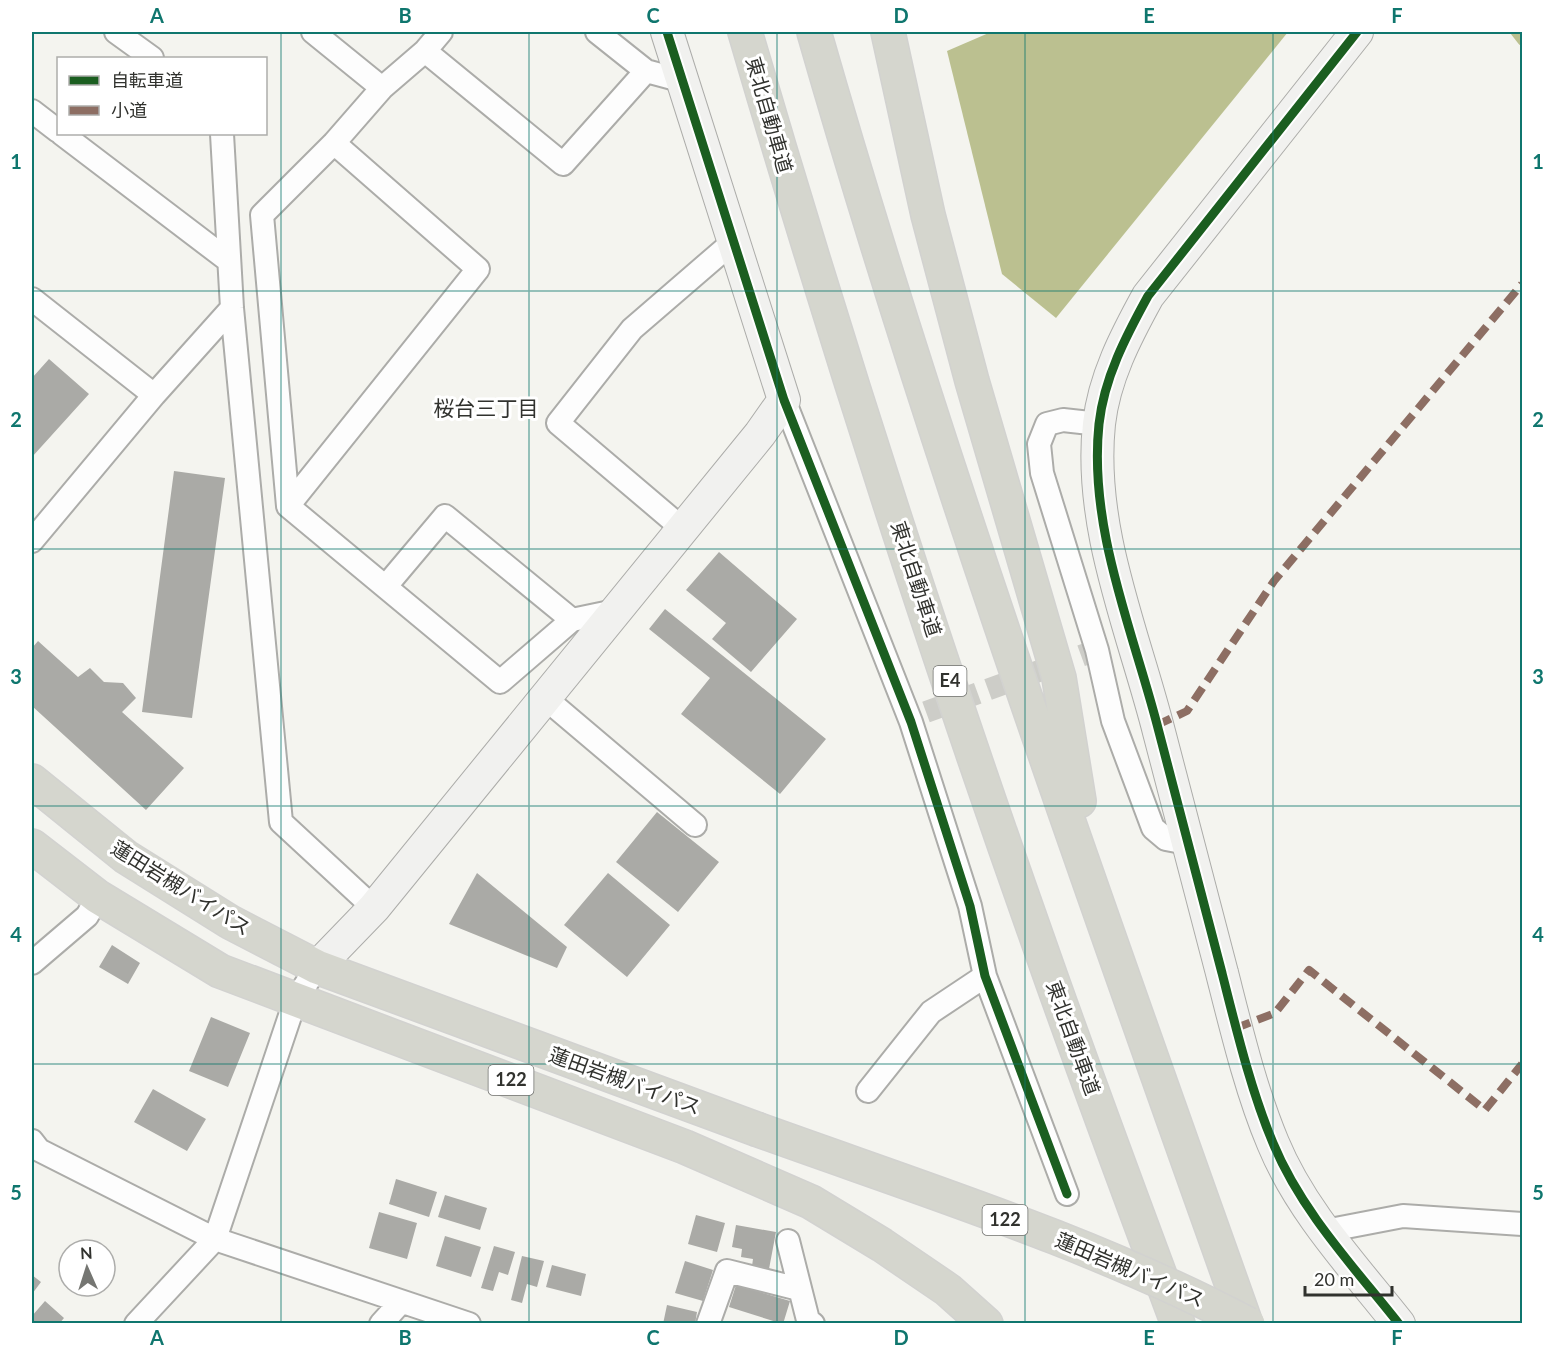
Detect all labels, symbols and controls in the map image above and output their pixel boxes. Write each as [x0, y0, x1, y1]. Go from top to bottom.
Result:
text: A [149, 3, 164, 27]
text: B [398, 3, 412, 27]
text: C [646, 3, 660, 27]
text: D [893, 3, 909, 27]
text: E [1143, 3, 1155, 27]
text: F [1391, 3, 1403, 27]
street label: 東北自動車道 [742, 54, 798, 176]
legend [57, 57, 267, 135]
text: 自転車道 [111, 69, 183, 91]
text: 小道 [111, 99, 147, 121]
text: 1 [10, 149, 22, 173]
text: 1 [1532, 149, 1544, 173]
district label: 桜台三丁目 [434, 395, 539, 420]
text: 2 [10, 407, 22, 431]
text: 2 [1532, 407, 1544, 431]
street label: 東北自動車道 [887, 518, 947, 639]
text: 3 [10, 664, 22, 688]
text: 3 [1532, 664, 1544, 688]
road number: E4 [934, 666, 966, 696]
street label: 蓮田岩槻バイパス [107, 835, 256, 940]
text: 4 [10, 922, 22, 946]
text: 4 [1532, 922, 1544, 946]
street label: 東北自動車道 [1042, 977, 1106, 1098]
street label: 蓮田岩槻バイパス [546, 1041, 704, 1119]
road number: 122 [488, 1065, 534, 1095]
text: 5 [10, 1180, 22, 1204]
text: 5 [1532, 1180, 1544, 1204]
road number: 122 [982, 1205, 1028, 1235]
street label: 蓮田岩槻バイパス [1052, 1227, 1209, 1311]
north arrow [57, 1238, 117, 1298]
text: N [80, 1243, 93, 1262]
scale bar [1305, 1259, 1392, 1297]
text: 20 m [1314, 1268, 1354, 1290]
text: A [149, 1325, 164, 1349]
text: B [398, 1325, 412, 1349]
text: C [646, 1325, 660, 1349]
text: D [893, 1325, 909, 1349]
text: E [1143, 1325, 1155, 1349]
text: F [1391, 1325, 1403, 1349]

